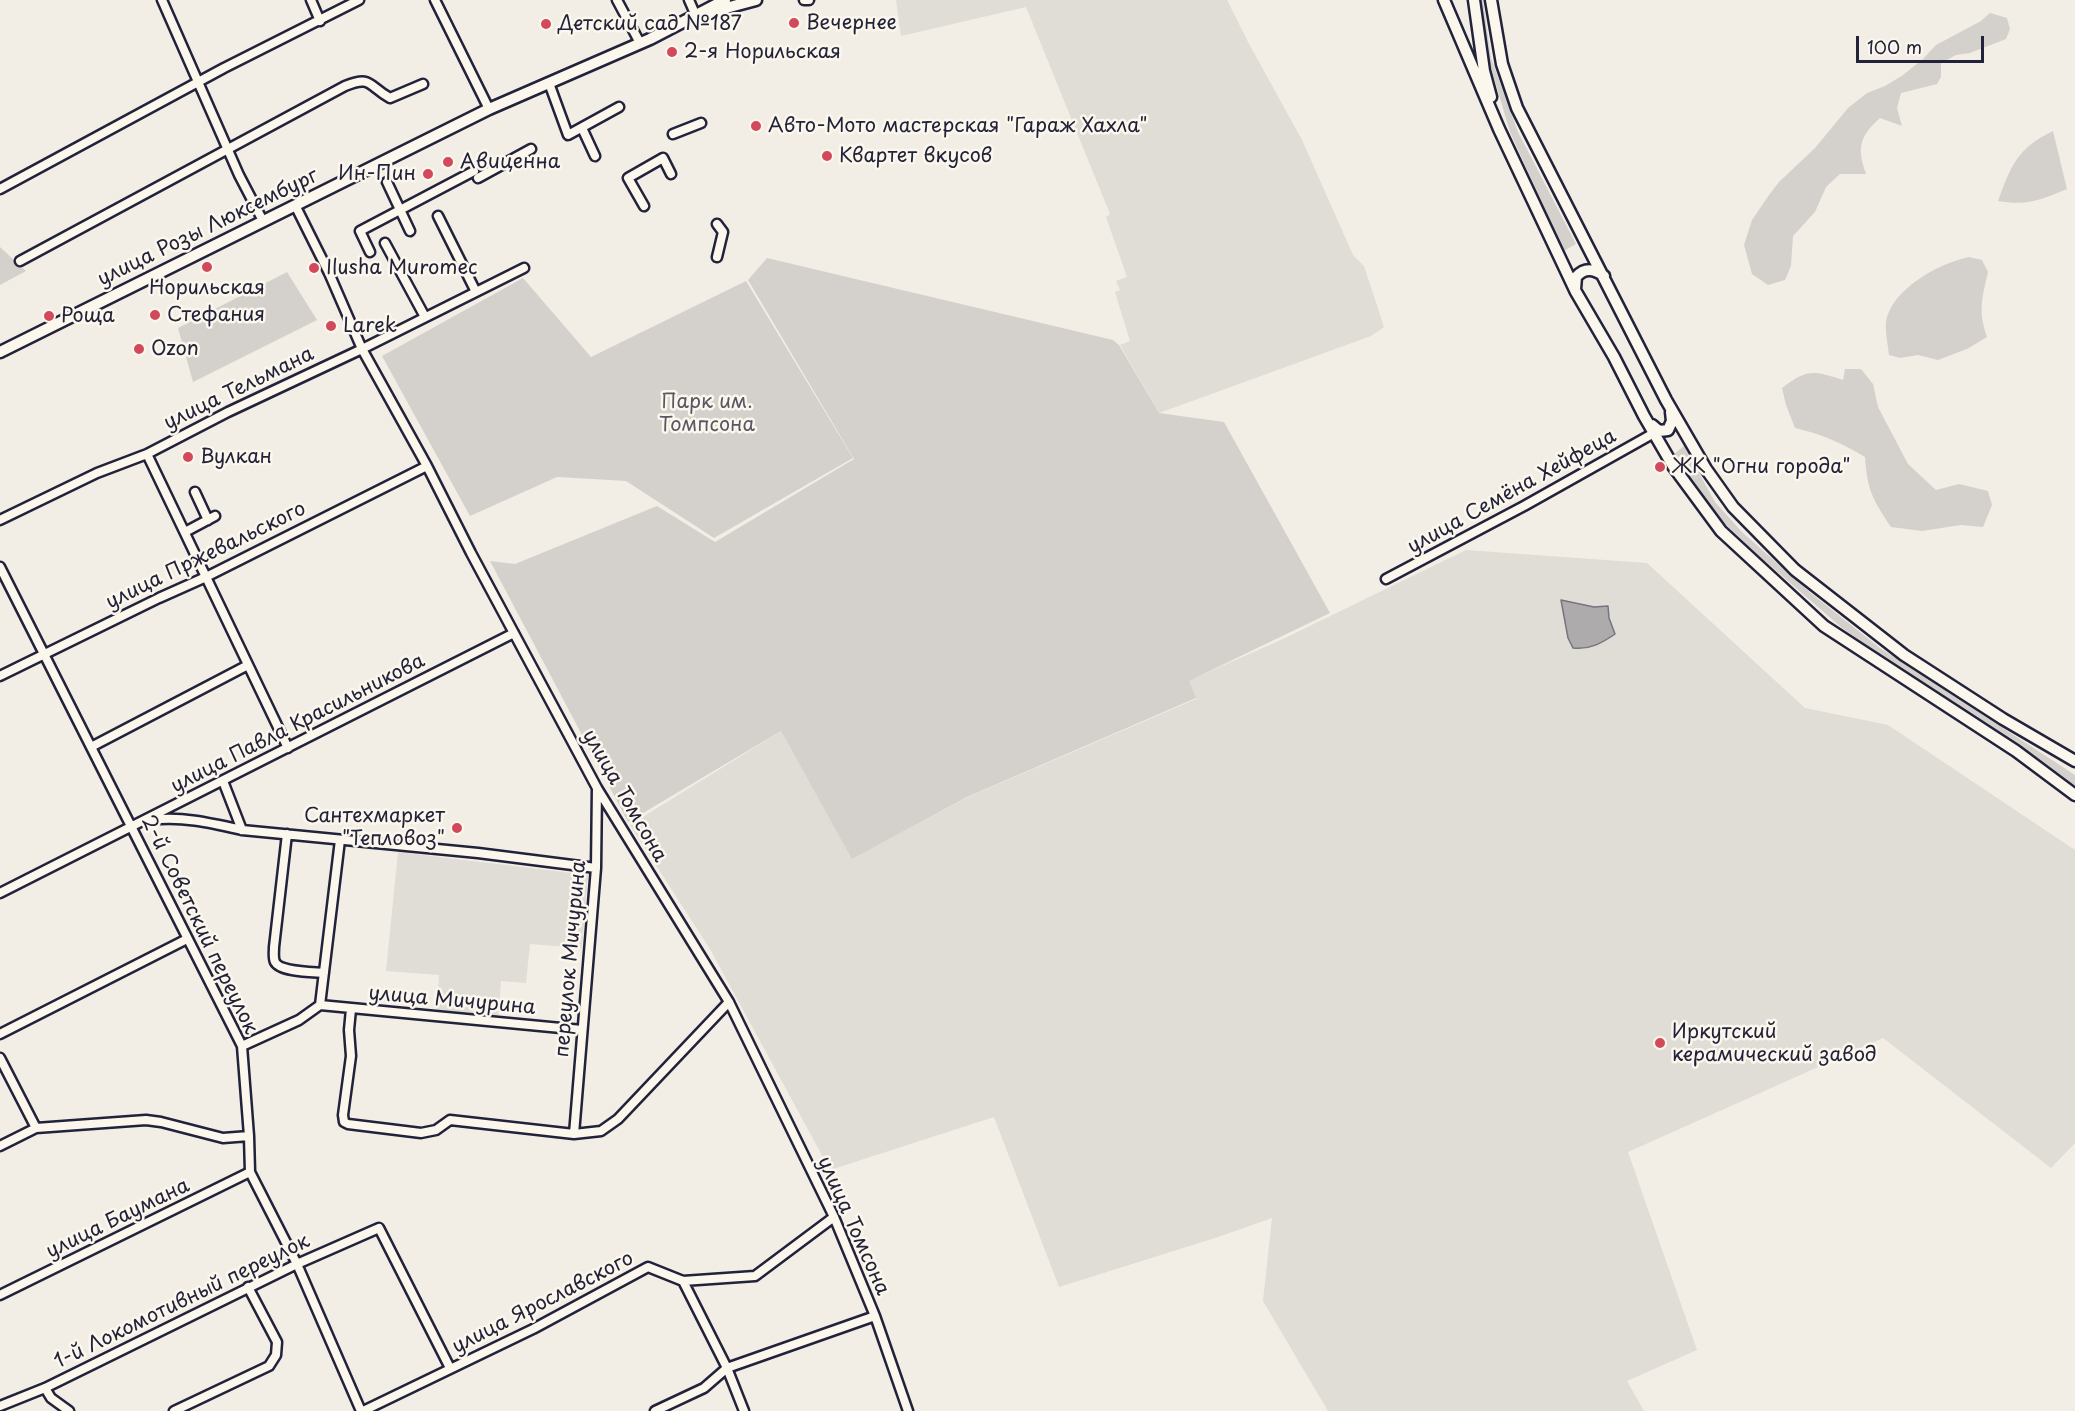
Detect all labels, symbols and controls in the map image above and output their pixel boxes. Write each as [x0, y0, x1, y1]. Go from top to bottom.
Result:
place label: Вечернее [806, 11, 897, 35]
place label: Детский сад №187 [558, 12, 742, 36]
marker: Вечернее [787, 16, 801, 30]
marker: Детский сад №187 [539, 17, 553, 31]
scale bar [1859, 24, 1986, 62]
text: 100 m [1867, 33, 1922, 60]
place label: 2-я Норильская [684, 40, 841, 64]
marker: 2-я Норильская [665, 45, 679, 59]
place label: Авто-Мото мастерская "Гараж Хахла" [768, 114, 1148, 138]
marker: Авто-Мото мастерская "Гараж Хахла" [749, 119, 763, 133]
place label: Квартет вкусов [839, 144, 992, 168]
marker: Квартет вкусов [820, 149, 834, 163]
place label: Авиценна [460, 150, 560, 174]
marker: Авиценна [441, 155, 455, 169]
place label: Ин-Пин [338, 162, 416, 186]
street label: улица Розы Люксембург [94, 164, 322, 292]
marker: Ин-Пин [421, 167, 435, 181]
place label: Ilusha Muromec [326, 256, 477, 280]
marker: Норильская [200, 260, 214, 274]
marker: Ilusha Muromec [307, 261, 321, 275]
place label: Норильская [149, 276, 265, 300]
place label: Стефания [167, 303, 265, 327]
place label: Роща [61, 304, 115, 328]
marker: Стефания [148, 308, 162, 322]
marker: Роща [42, 309, 56, 323]
place label: Larek [343, 314, 397, 338]
marker: Larek [324, 319, 338, 333]
place label: Ozon [151, 337, 199, 361]
marker: Ozon [132, 342, 146, 356]
street label: улица Тельмана [160, 342, 318, 436]
park label: Парк им. Томпсона [659, 390, 755, 437]
street label: улица Семёна Хейфеца [1403, 425, 1621, 559]
place label: Вулкан [200, 445, 272, 469]
marker: Вулкан [181, 450, 195, 464]
place label: ЖК "Огни города" [1672, 455, 1850, 479]
marker: ЖК "Огни города" [1653, 460, 1667, 474]
street label: улица Пржевальского [102, 497, 310, 615]
street label: улица Павла Красильникова [167, 649, 429, 799]
street label: улица Томсона [576, 725, 672, 867]
place label: Сантехмаркет "Тепловоз" [304, 804, 445, 851]
street label: 2-й Советский переулок [135, 812, 263, 1038]
marker: Сантехмаркет "Тепловоз" [450, 821, 464, 835]
street label: переулок Мичурина [550, 860, 592, 1058]
street label: улица Мичурина [367, 982, 537, 1020]
place label: Иркутский керамический завод [1672, 1020, 1877, 1067]
marker: Иркутский керамический завод [1653, 1036, 1667, 1050]
street label: улица Томсона [812, 1153, 894, 1299]
street label: улица Баумана [42, 1174, 194, 1264]
street label: 1-й Локомотивный переулок [50, 1230, 314, 1374]
street label: улица Ярославского [448, 1247, 638, 1359]

